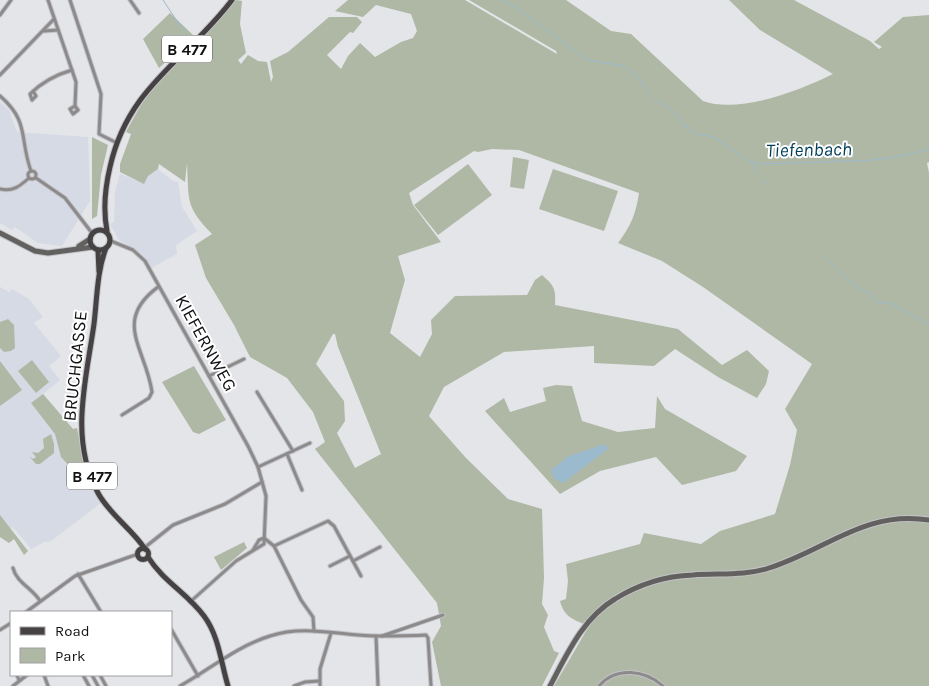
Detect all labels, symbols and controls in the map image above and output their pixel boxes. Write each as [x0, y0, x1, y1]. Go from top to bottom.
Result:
road number: B 477 [162, 36, 212, 62]
water label: Tiefenbach [766, 138, 852, 162]
street label: KIEFERNWEG [170, 291, 242, 395]
street label: BRUCHGASSE [58, 310, 92, 422]
road number: B 477 [67, 462, 117, 490]
legend [10, 611, 172, 676]
text: Road [55, 622, 90, 640]
text: Park [55, 647, 85, 665]

